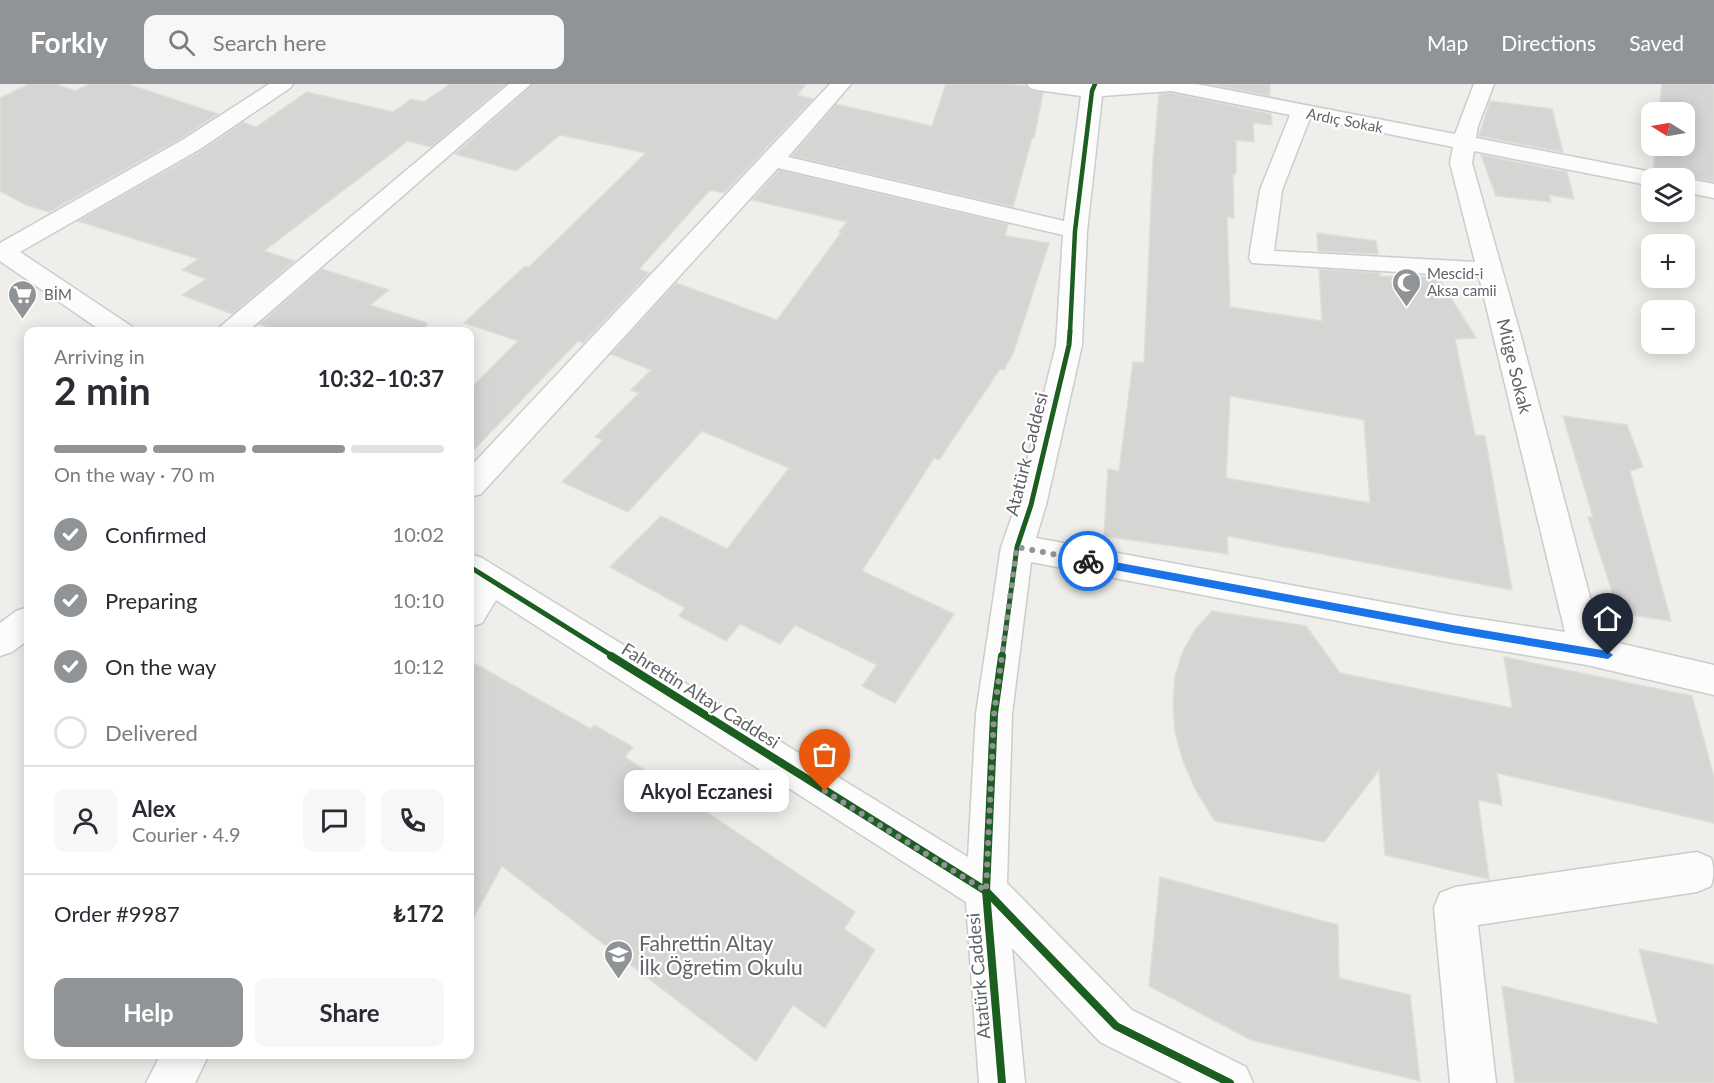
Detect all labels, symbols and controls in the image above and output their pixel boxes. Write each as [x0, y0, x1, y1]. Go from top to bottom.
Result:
search box [144, 15, 564, 69]
text: Forkly [30, 25, 108, 59]
icon: search [165, 26, 198, 59]
text: Search here [213, 29, 326, 56]
text: Map [1427, 30, 1468, 55]
text: Directions [1501, 30, 1596, 55]
text: Saved [1629, 30, 1684, 55]
north arrow [1641, 102, 1695, 156]
map controls [1641, 102, 1695, 354]
street label: Ardıç Sokak [1305, 104, 1385, 136]
button: layers [1641, 168, 1695, 222]
button: + [1641, 234, 1695, 288]
place label: Mescid-i Aksa camii [1427, 264, 1497, 299]
mosque icon: Mescid-i Aksa camii [1390, 266, 1422, 308]
supermarket icon: BİM [7, 278, 39, 320]
place label: BİM [44, 285, 72, 303]
button: − [1641, 300, 1695, 354]
street label: Müge Sokak [1493, 316, 1538, 417]
text: Arriving in [54, 344, 145, 368]
text: 10:32–10:37 [318, 365, 444, 392]
text: 2 min [54, 367, 151, 413]
street label: Atatürk Caddesi [1000, 390, 1052, 518]
text: On the way · 70 m [54, 462, 215, 486]
icon: check [54, 518, 87, 551]
text: Confirmed [105, 521, 207, 548]
text: 10:02 [393, 522, 444, 546]
courier [1058, 531, 1118, 591]
icon: bike [1072, 545, 1105, 578]
icon: check [54, 584, 87, 617]
text: Preparing [105, 587, 197, 614]
text: 10:10 [393, 588, 444, 612]
pin [1582, 593, 1633, 655]
icon: home [1591, 602, 1624, 635]
street label: Fahrettin Altay Caddesi [618, 637, 784, 753]
icon: check [54, 650, 87, 683]
text: On the way [105, 653, 216, 680]
text: 10:12 [393, 654, 444, 678]
text: Delivered [105, 719, 198, 746]
pin [799, 729, 850, 791]
icon: bag [808, 738, 841, 771]
callout: Akyol Eczanesi [624, 770, 789, 812]
text: Akyol Eczanesi [641, 779, 773, 803]
button: person [54, 789, 117, 852]
button: chat [303, 789, 366, 852]
button: phone [381, 789, 444, 852]
text: Alex [132, 795, 176, 822]
text: Courier · 4.9 [132, 822, 241, 846]
text: Order #9987 [54, 900, 180, 927]
text: ₺172 [393, 900, 444, 927]
street label: Atatürk Caddesi [962, 912, 994, 1040]
place label: Fahrettin Altay İlk Öğretim Okulu [639, 930, 803, 979]
school or university icon: Fahrettin Altay İlk Öğretim Okulu [602, 938, 634, 980]
button: Help [54, 978, 243, 1047]
button: Share [255, 978, 444, 1047]

